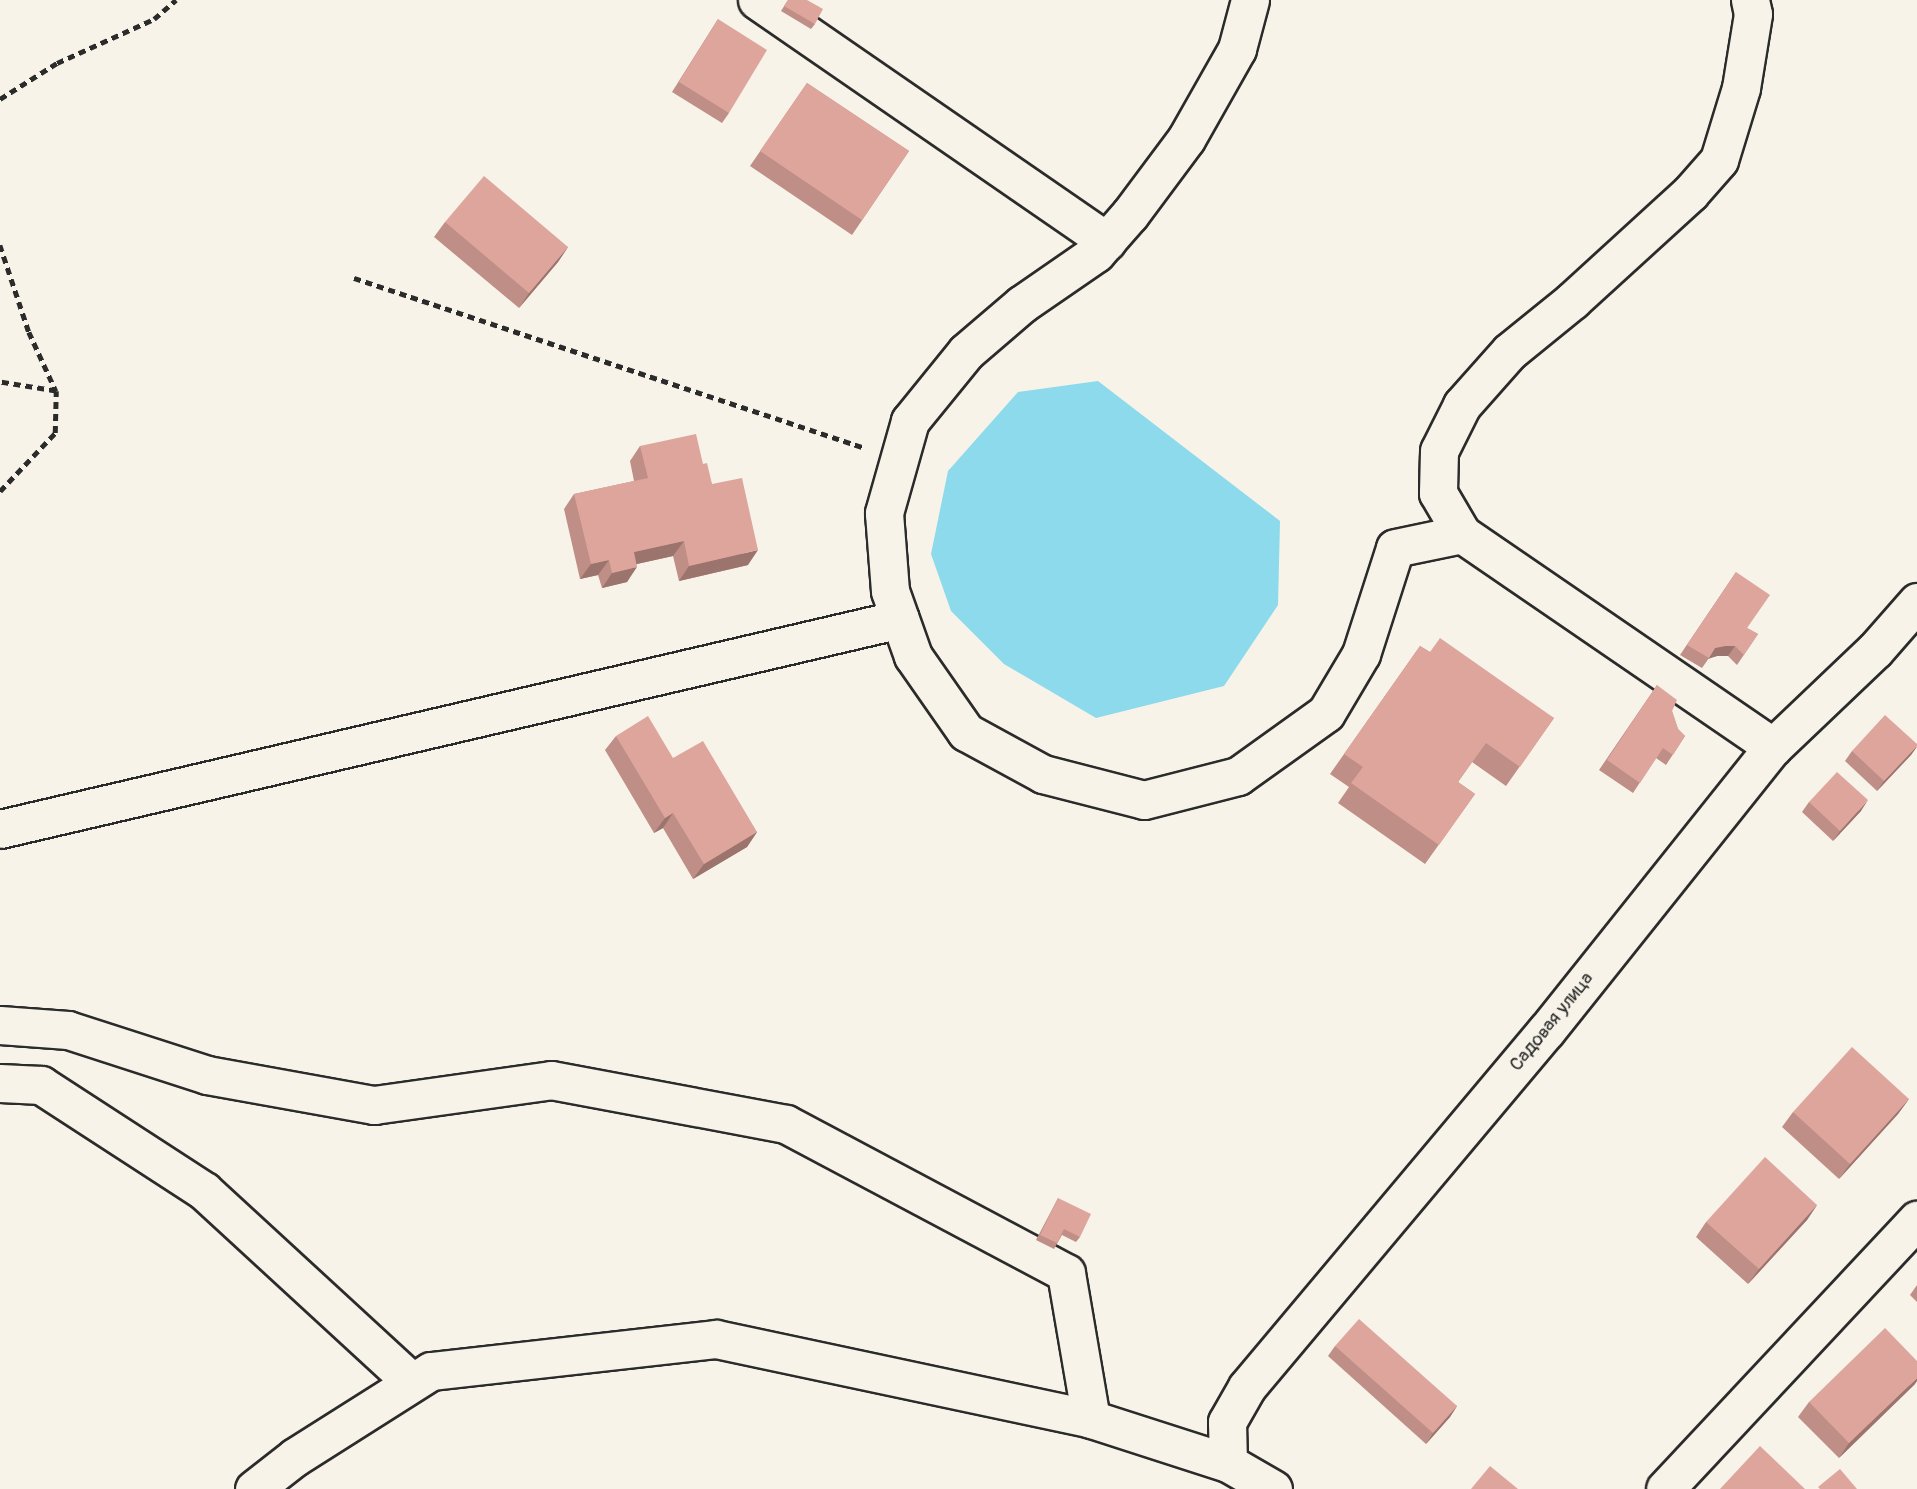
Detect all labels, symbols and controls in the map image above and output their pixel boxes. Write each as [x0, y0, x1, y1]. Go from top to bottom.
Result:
street label: Садовая улица [1505, 968, 1599, 1076]

